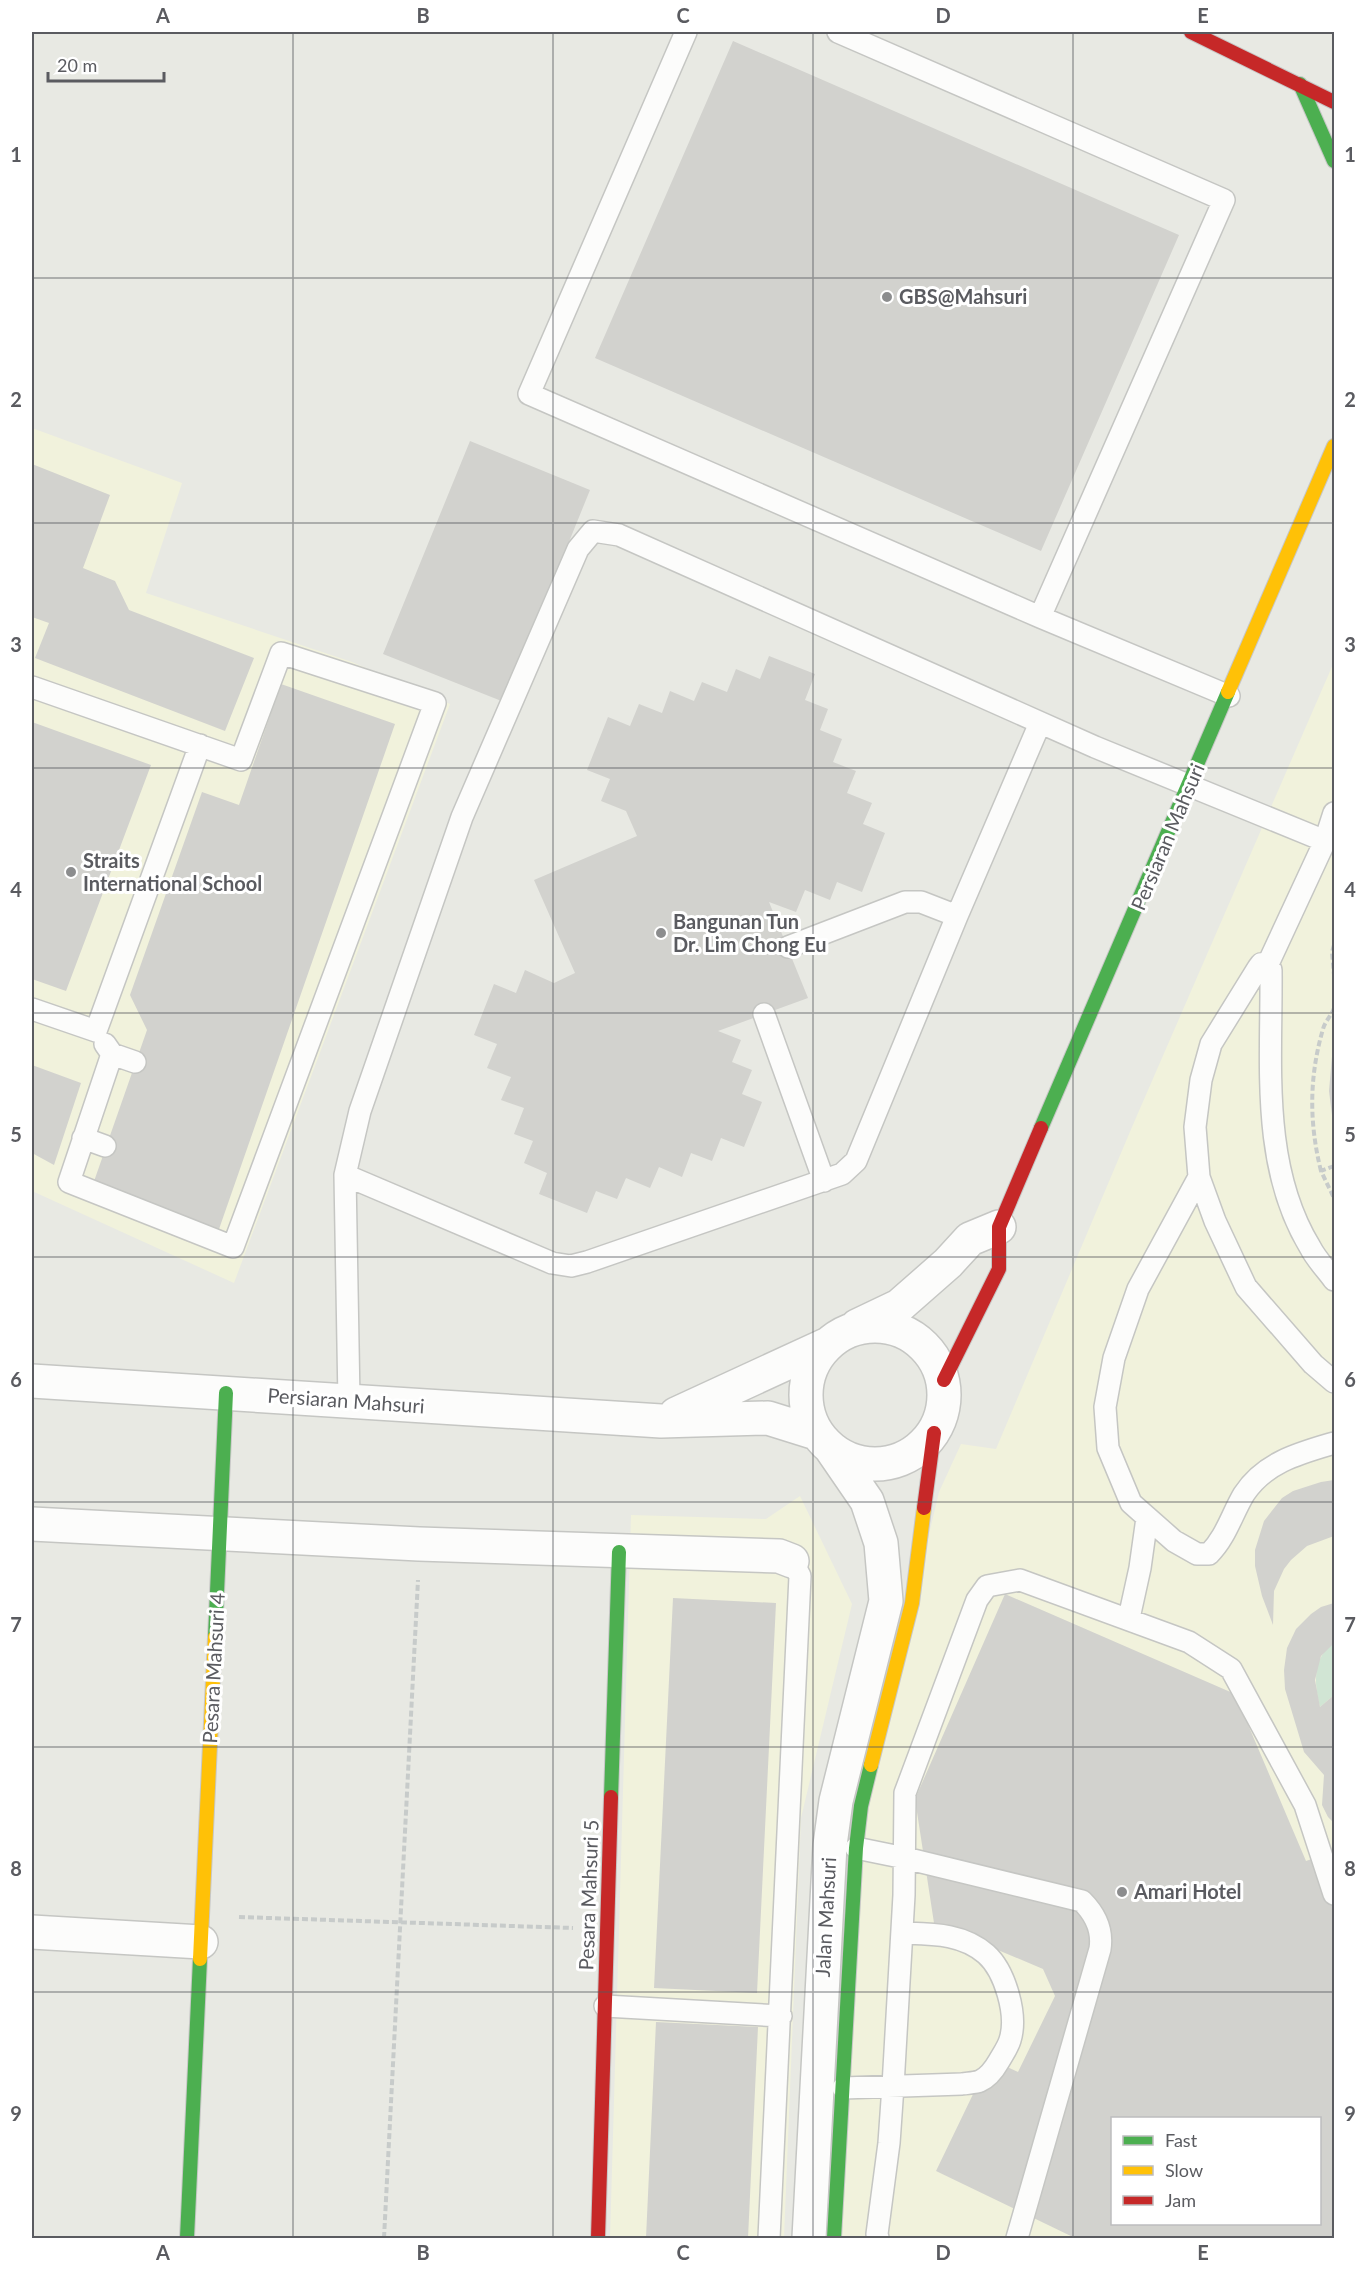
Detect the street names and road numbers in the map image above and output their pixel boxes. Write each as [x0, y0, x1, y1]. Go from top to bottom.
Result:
street label: Persiaran Mahsuri [1125, 760, 1209, 914]
street label: Persiaran Mahsuri [267, 1383, 425, 1417]
street label: Pesara Mahsuri 4 [197, 1592, 229, 1744]
street label: Pesara Mahsuri 5 [573, 1819, 603, 1971]
street label: Jalan Mahsuri [810, 1856, 840, 1978]

